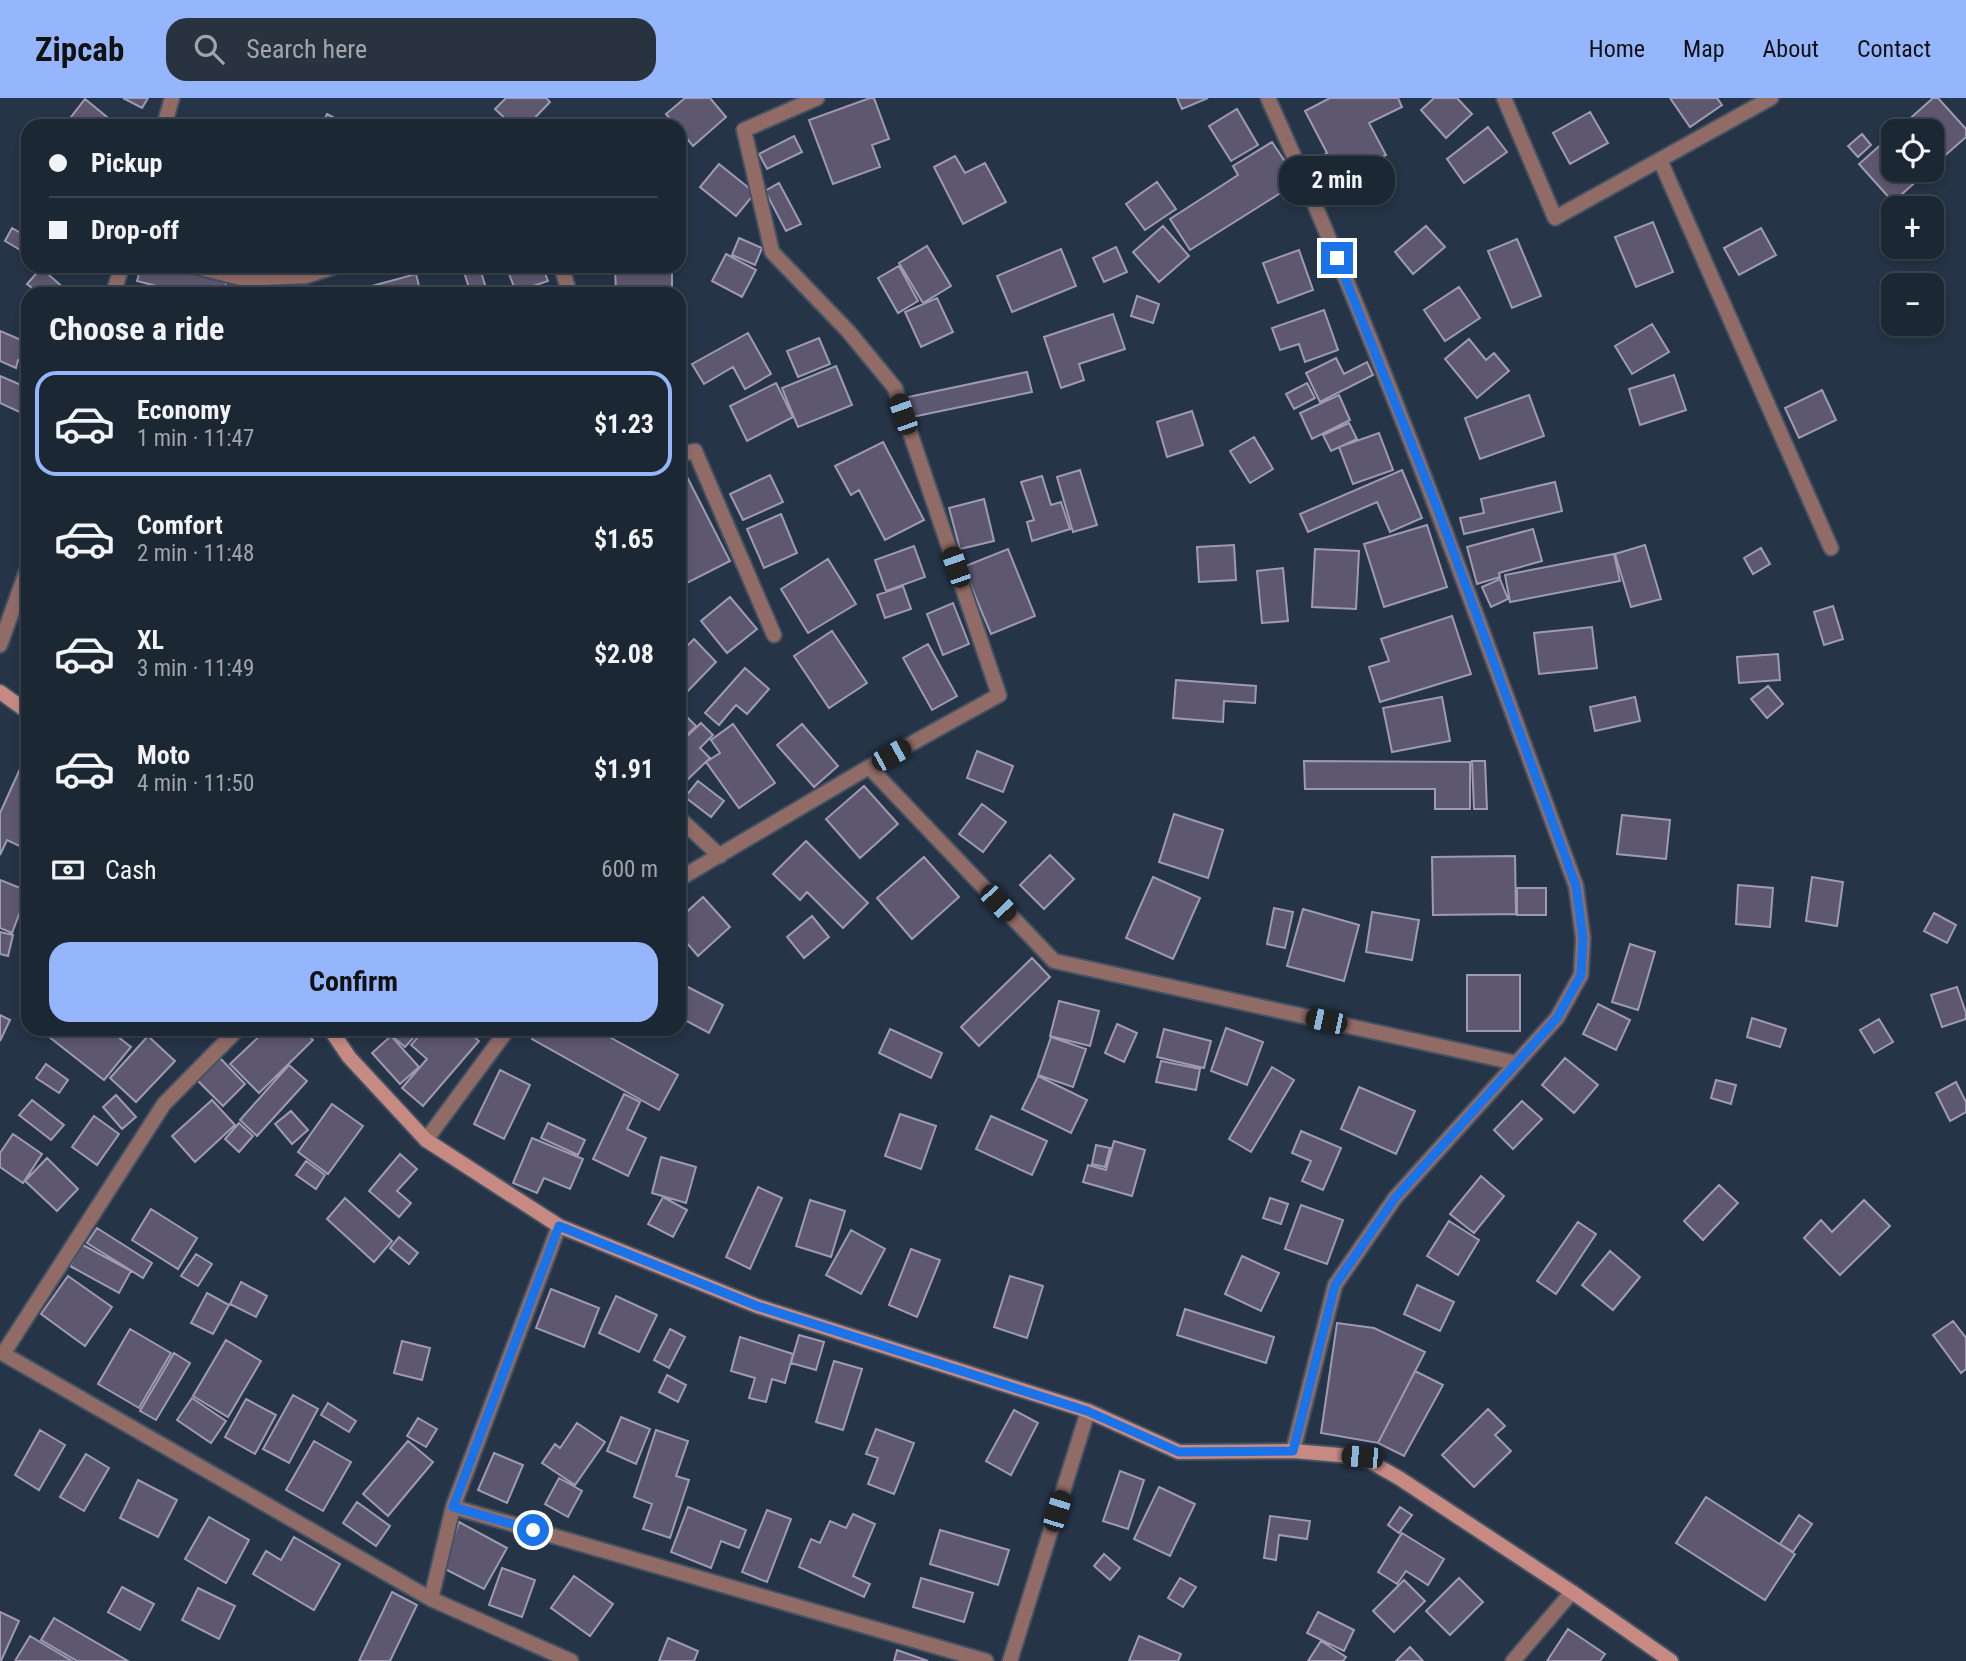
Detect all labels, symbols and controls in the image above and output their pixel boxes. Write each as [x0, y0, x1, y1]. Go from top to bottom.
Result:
search box [166, 18, 656, 81]
text: Zipcab [35, 30, 124, 69]
icon: search [190, 30, 228, 68]
text: Search here [246, 34, 367, 64]
text: Home [1589, 35, 1645, 63]
text: Map [1683, 35, 1725, 63]
text: About [1763, 35, 1819, 63]
text: Contact [1857, 35, 1931, 63]
map controls [1881, 119, 1944, 336]
button: locate [1881, 119, 1944, 182]
text: Pickup [91, 148, 162, 178]
callout: 2 min [1279, 156, 1395, 206]
text: 2 min [1311, 167, 1363, 194]
button: + [1881, 196, 1944, 259]
text: Drop-off [91, 215, 179, 245]
route end [1321, 242, 1353, 274]
button: − [1881, 273, 1944, 336]
text: Choose a ride [49, 310, 224, 348]
car [887, 391, 920, 437]
icon: car [53, 392, 116, 455]
text: Economy [137, 395, 231, 425]
text: $1.23 [594, 409, 654, 439]
text: 1 min · 11:47 [137, 425, 254, 452]
icon: car [53, 507, 116, 570]
text: Comfort [137, 510, 223, 540]
text: $1.65 [594, 524, 654, 554]
text: 2 min · 11:48 [137, 540, 254, 567]
car [940, 544, 973, 590]
icon: car [53, 622, 116, 685]
text: XL [137, 625, 164, 655]
text: $2.08 [594, 639, 654, 669]
text: 3 min · 11:49 [137, 655, 254, 682]
car [868, 736, 915, 774]
icon: car [53, 737, 116, 800]
text: Moto [137, 740, 190, 770]
text: $1.91 [594, 754, 654, 784]
text: 4 min · 11:50 [137, 770, 254, 797]
icon: cash [49, 851, 87, 889]
text: Cash [105, 855, 157, 885]
text: 600 m [601, 856, 658, 883]
car [976, 880, 1021, 926]
button: Confirm [49, 942, 658, 1022]
car [1304, 1006, 1349, 1036]
car [1341, 1445, 1384, 1469]
car [1041, 1488, 1074, 1534]
route start [517, 1514, 549, 1546]

